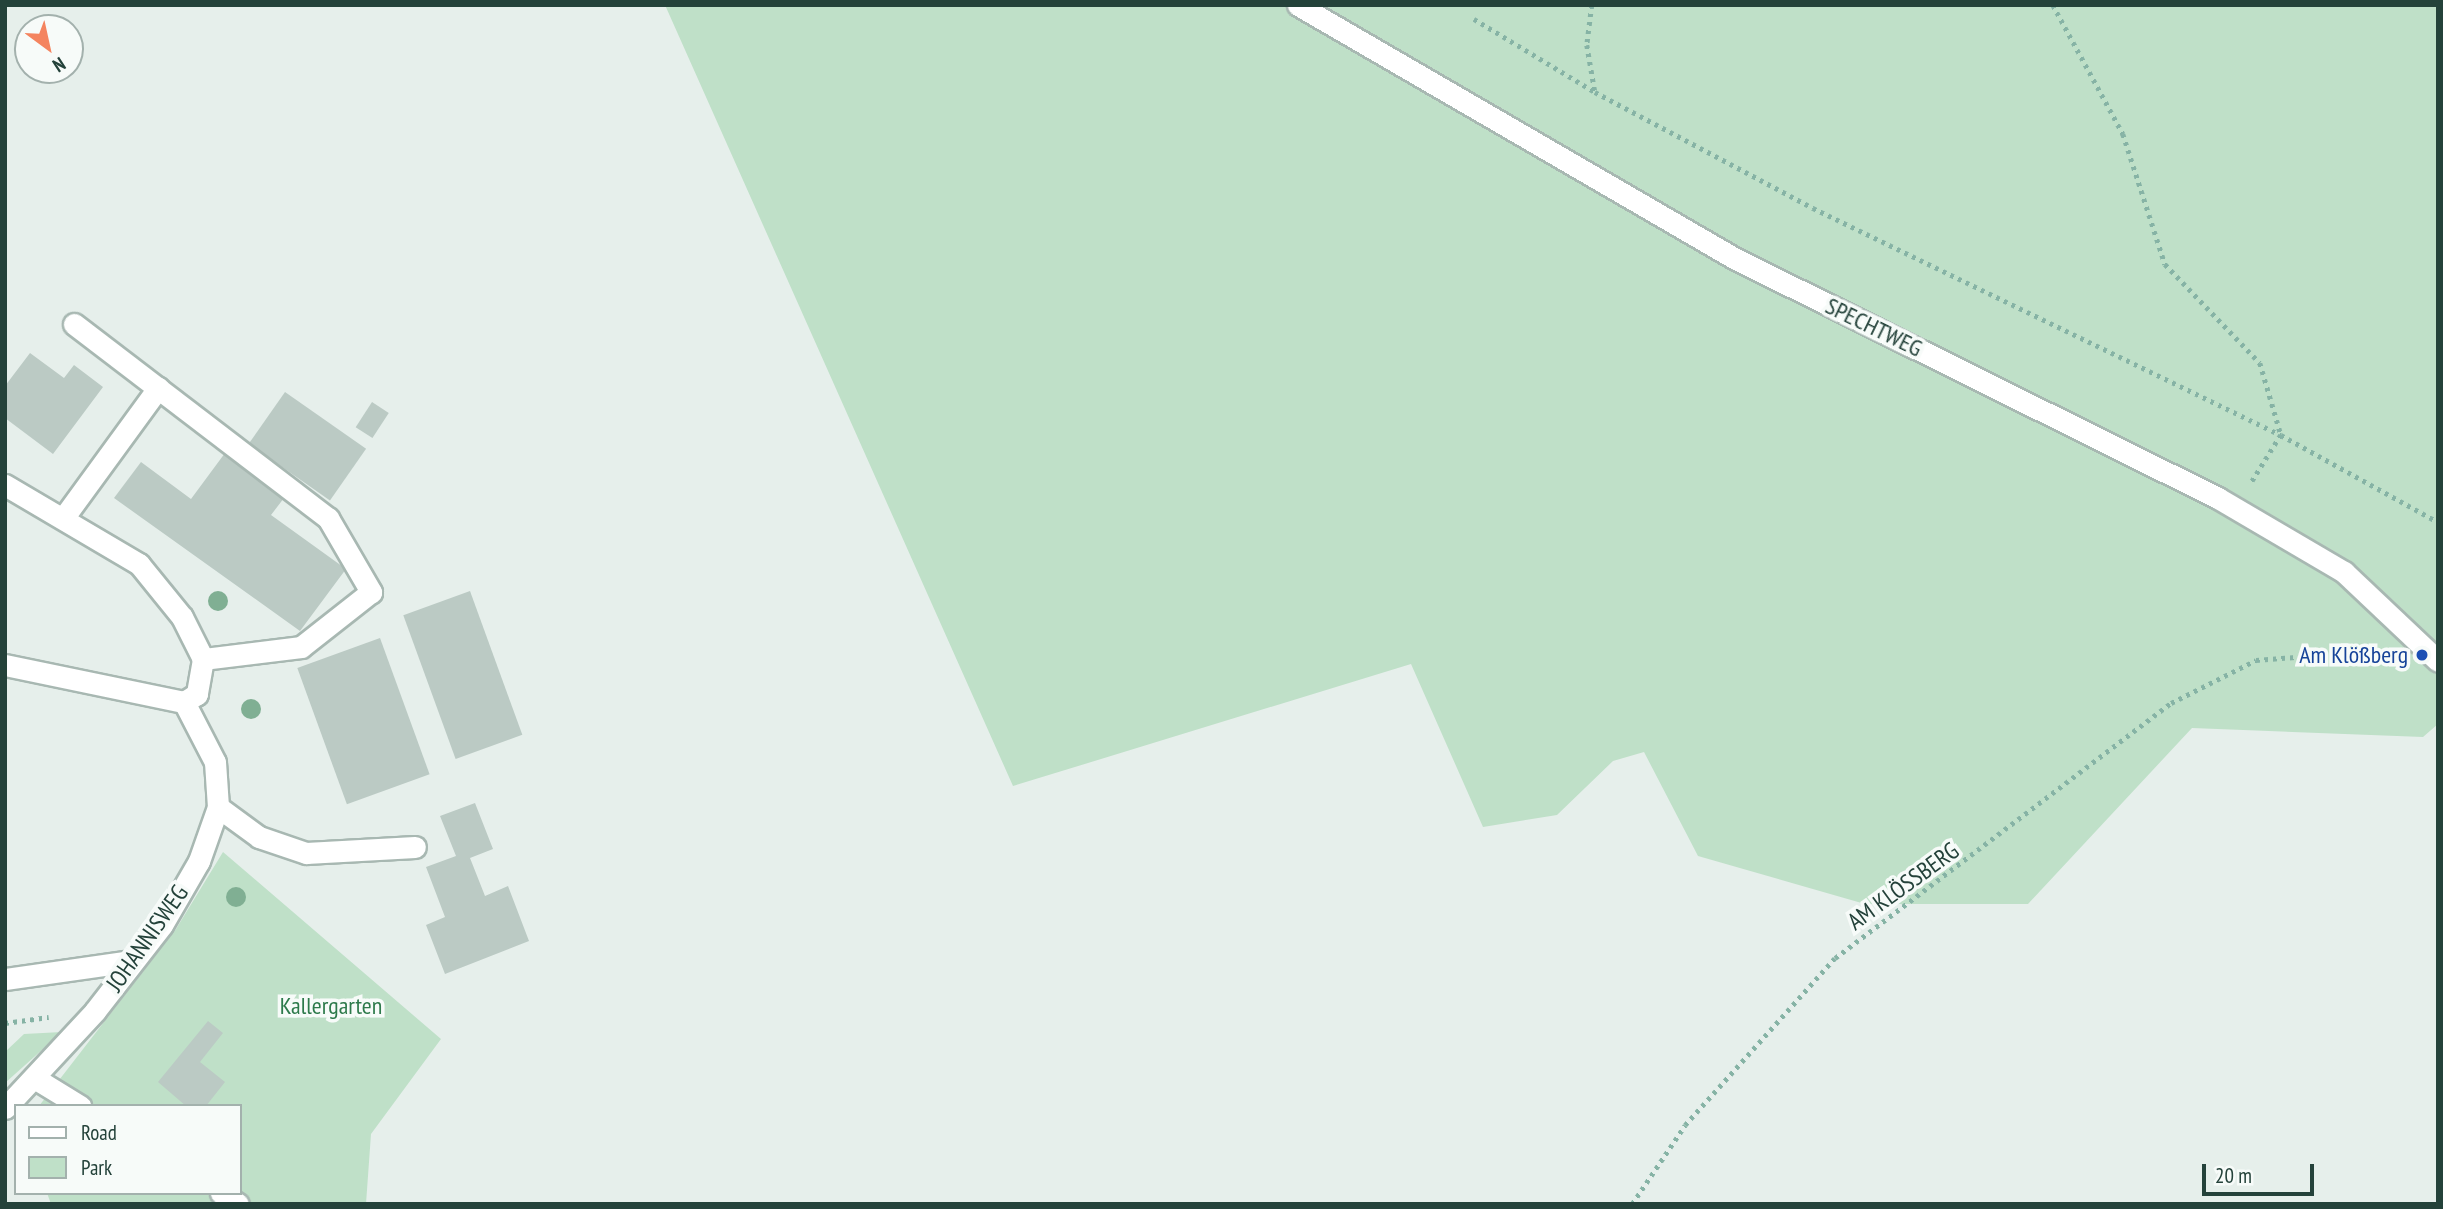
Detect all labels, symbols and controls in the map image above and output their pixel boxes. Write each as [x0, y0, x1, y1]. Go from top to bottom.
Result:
north arrow [14, 14, 84, 84]
text: N [49, 52, 70, 78]
street label: SPECHTWEG [1821, 291, 1927, 363]
place label: Am Klößberg [2299, 641, 2408, 669]
marker: Am Klößberg [2414, 647, 2430, 663]
street label: AM KLÖSSBERG [1842, 836, 1964, 936]
street label: JOHANNISWEG [100, 879, 194, 997]
park label: Kallergarten [280, 992, 382, 1020]
legend [14, 1104, 242, 1195]
text: Road [81, 1119, 117, 1146]
scale bar [2205, 1150, 2317, 1194]
text: Park [81, 1154, 112, 1181]
text: 20 m [2215, 1162, 2252, 1189]

